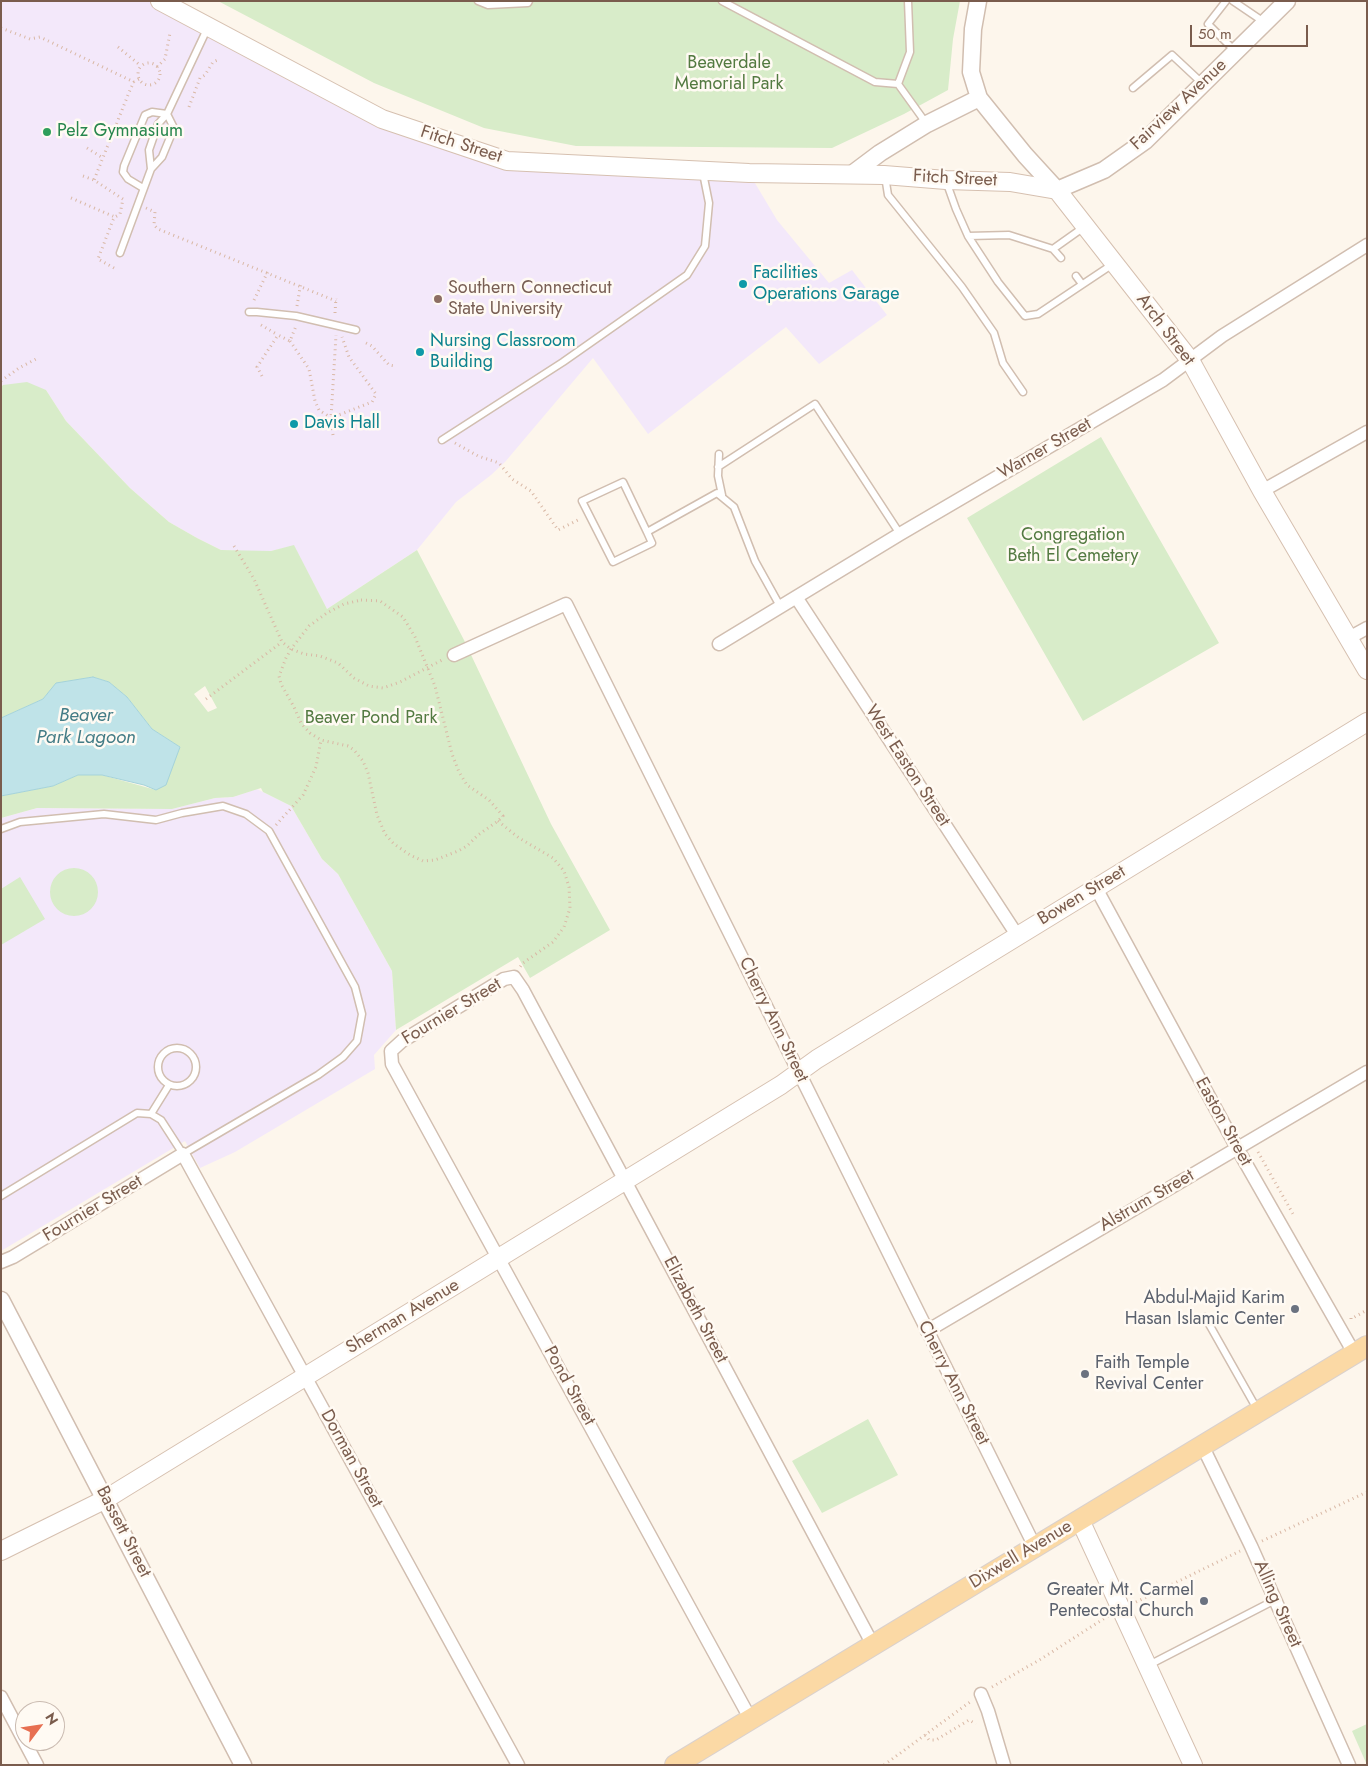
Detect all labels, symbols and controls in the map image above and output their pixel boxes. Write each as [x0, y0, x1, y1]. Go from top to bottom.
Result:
scale bar [1193, 15, 1310, 47]
text: 50 m [1198, 23, 1232, 45]
park label: Beaverdale Memorial Park [675, 53, 783, 96]
street label: Fairview Avenue [1126, 55, 1232, 155]
place label: Pelz Gymnasium [57, 121, 183, 143]
street label: Fitch Street [418, 122, 504, 168]
marker: Pelz Gymnasium [41, 126, 53, 138]
street label: Fitch Street [912, 166, 998, 192]
place label: Facilities Operations Garage [753, 263, 899, 306]
place label: Southern Connecticut State University [448, 278, 612, 320]
marker: Facilities Operations Garage [737, 278, 749, 290]
street label: Arch Street [1131, 290, 1199, 370]
marker: Southern Connecticut State University [432, 293, 444, 305]
place label: Nursing Classroom Building [430, 331, 576, 374]
marker: Nursing Classroom Building [414, 346, 426, 358]
place label: Davis Hall [304, 413, 380, 435]
street label: Warner Street [995, 414, 1095, 484]
marker: Davis Hall [288, 418, 300, 430]
park label: Congregation Beth El Cemetery [1007, 525, 1139, 568]
street label: West Easton Street [860, 701, 954, 831]
water label: Beaver Park Lagoon [36, 705, 136, 749]
park label: Beaver Pond Park [305, 708, 437, 730]
street label: Bowen Street [1034, 861, 1130, 931]
street label: Cherry Ann Street [733, 954, 813, 1086]
street label: Fournier Street [399, 974, 505, 1050]
street label: Easton Street [1190, 1074, 1256, 1170]
street label: Alstrum Street [1096, 1165, 1198, 1237]
street label: Fournier Street [40, 1171, 146, 1247]
street label: Elizabeth Street [658, 1253, 732, 1367]
street label: Sherman Avenue [342, 1275, 464, 1359]
place label: Abdul-Majid Karim Hasan Islamic Center [1125, 1288, 1285, 1330]
marker: Abdul-Majid Karim Hasan Islamic Center [1289, 1303, 1301, 1315]
street label: Cherry Ann Street [912, 1317, 994, 1449]
street label: Pond Street [538, 1343, 600, 1429]
place label: Faith Temple Revival Center [1095, 1353, 1204, 1396]
marker: Faith Temple Revival Center [1079, 1368, 1091, 1380]
street label: Dorman Street [315, 1406, 387, 1512]
street label: Bassett Street [91, 1483, 155, 1581]
street label: Dixwell Avenue [966, 1516, 1076, 1594]
street label: Alling Street [1248, 1557, 1306, 1651]
place label: Greater Mt. Carmel Pentecostal Church [1047, 1580, 1194, 1622]
marker: Greater Mt. Carmel Pentecostal Church [1198, 1595, 1210, 1607]
north arrow [15, 1701, 65, 1751]
text: N [41, 1709, 63, 1729]

